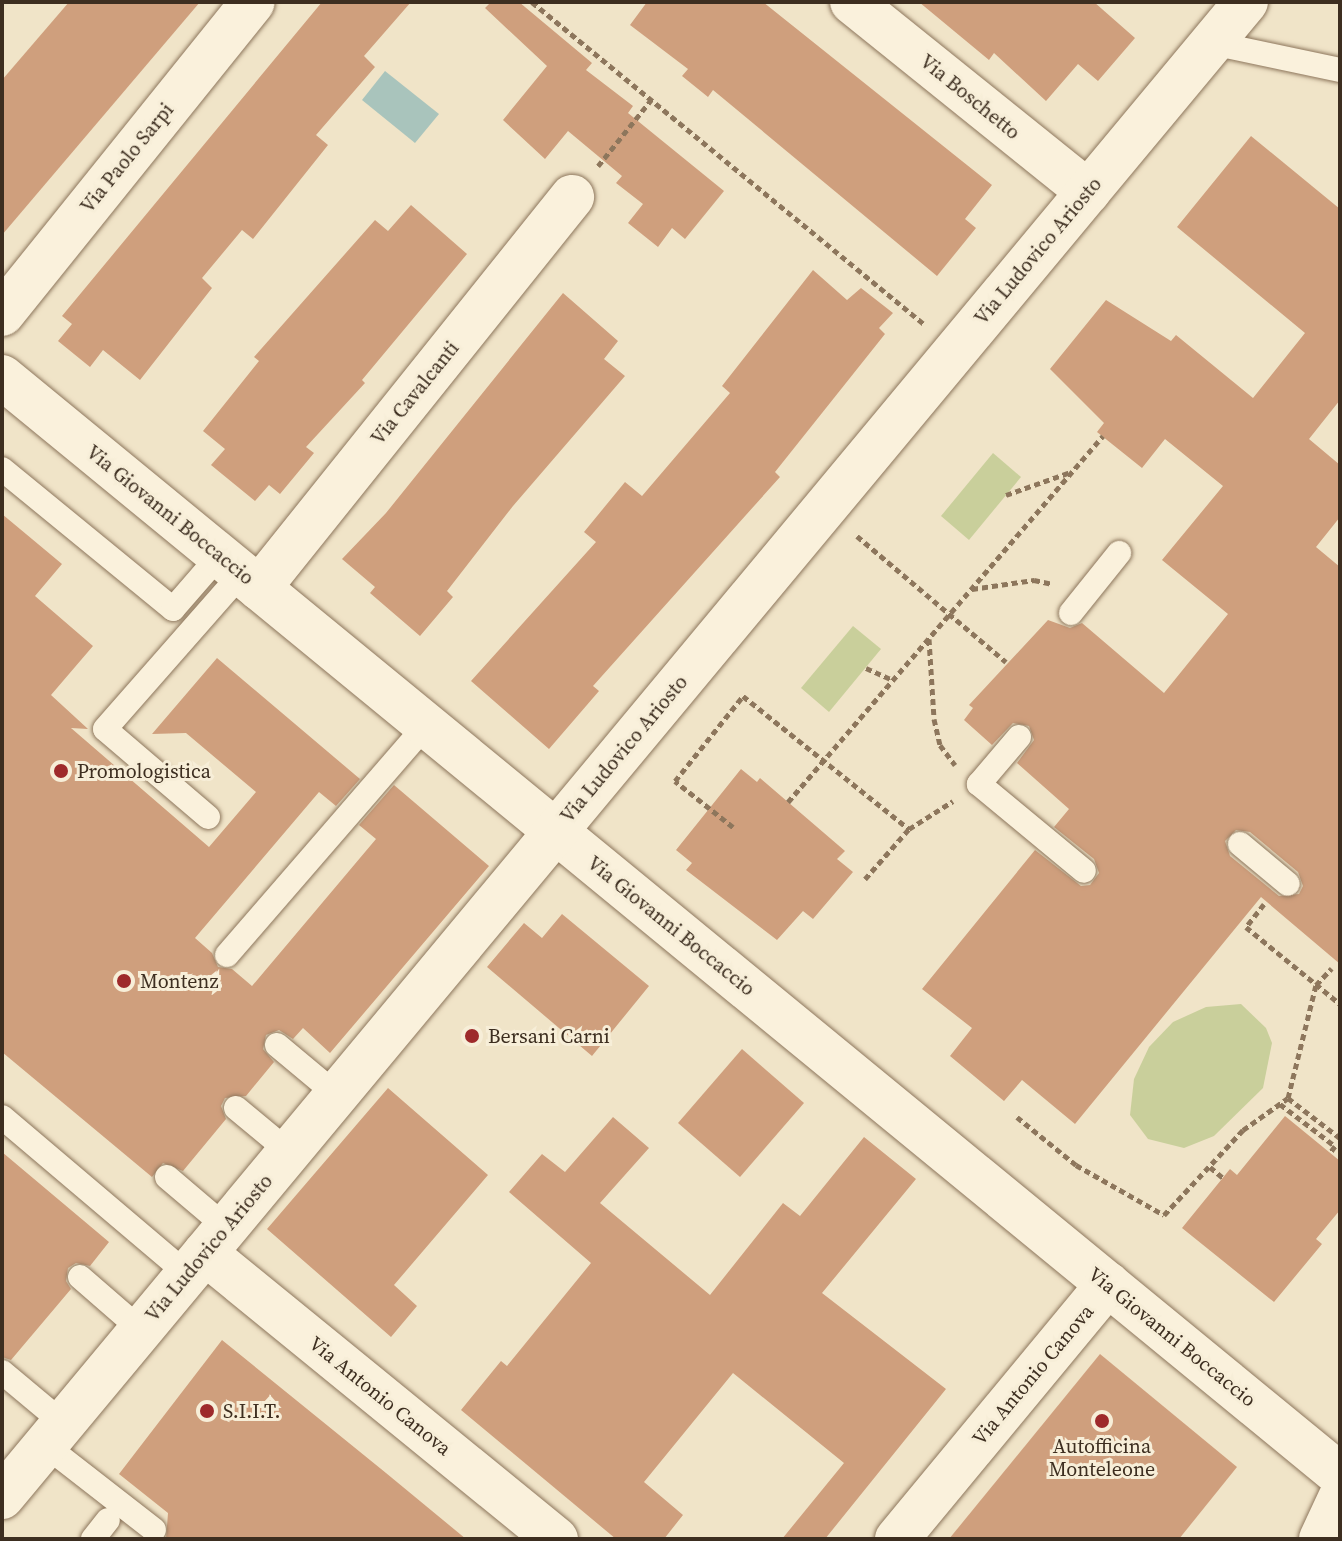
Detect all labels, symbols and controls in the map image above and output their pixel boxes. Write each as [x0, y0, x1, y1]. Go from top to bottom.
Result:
street label: Via Boschetto [915, 49, 1025, 145]
street label: Via Paolo Sarpi [75, 98, 179, 218]
street label: Via Ludovico Ariosto [969, 172, 1107, 330]
street label: Via Cavalcanti [366, 336, 464, 450]
street label: Via Giovanni Boccaccio [81, 440, 259, 590]
street label: Via Ludovico Ariosto [555, 670, 693, 828]
place label: Promologistica [77, 759, 211, 783]
marker: Promologistica [52, 762, 70, 780]
street label: Via Giovanni Boccaccio [582, 851, 760, 1001]
place label: Montenz [140, 969, 219, 993]
marker: Montenz [115, 972, 133, 990]
place label: Bersani Carni [488, 1024, 610, 1048]
marker: Bersani Carni [463, 1027, 481, 1045]
street label: Via Ludovico Ariosto [140, 1169, 278, 1327]
street label: Via Giovanni Boccaccio [1083, 1262, 1261, 1412]
street label: Via Antonio Canova [967, 1300, 1099, 1450]
street label: Via Antonio Canova [304, 1331, 456, 1461]
place label: S.I.I.T. [223, 1399, 281, 1423]
marker: S.I.I.T. [198, 1402, 216, 1420]
marker: Autofficina Monteleone [1093, 1412, 1111, 1430]
place label: Autofficina Monteleone [1049, 1434, 1155, 1481]

